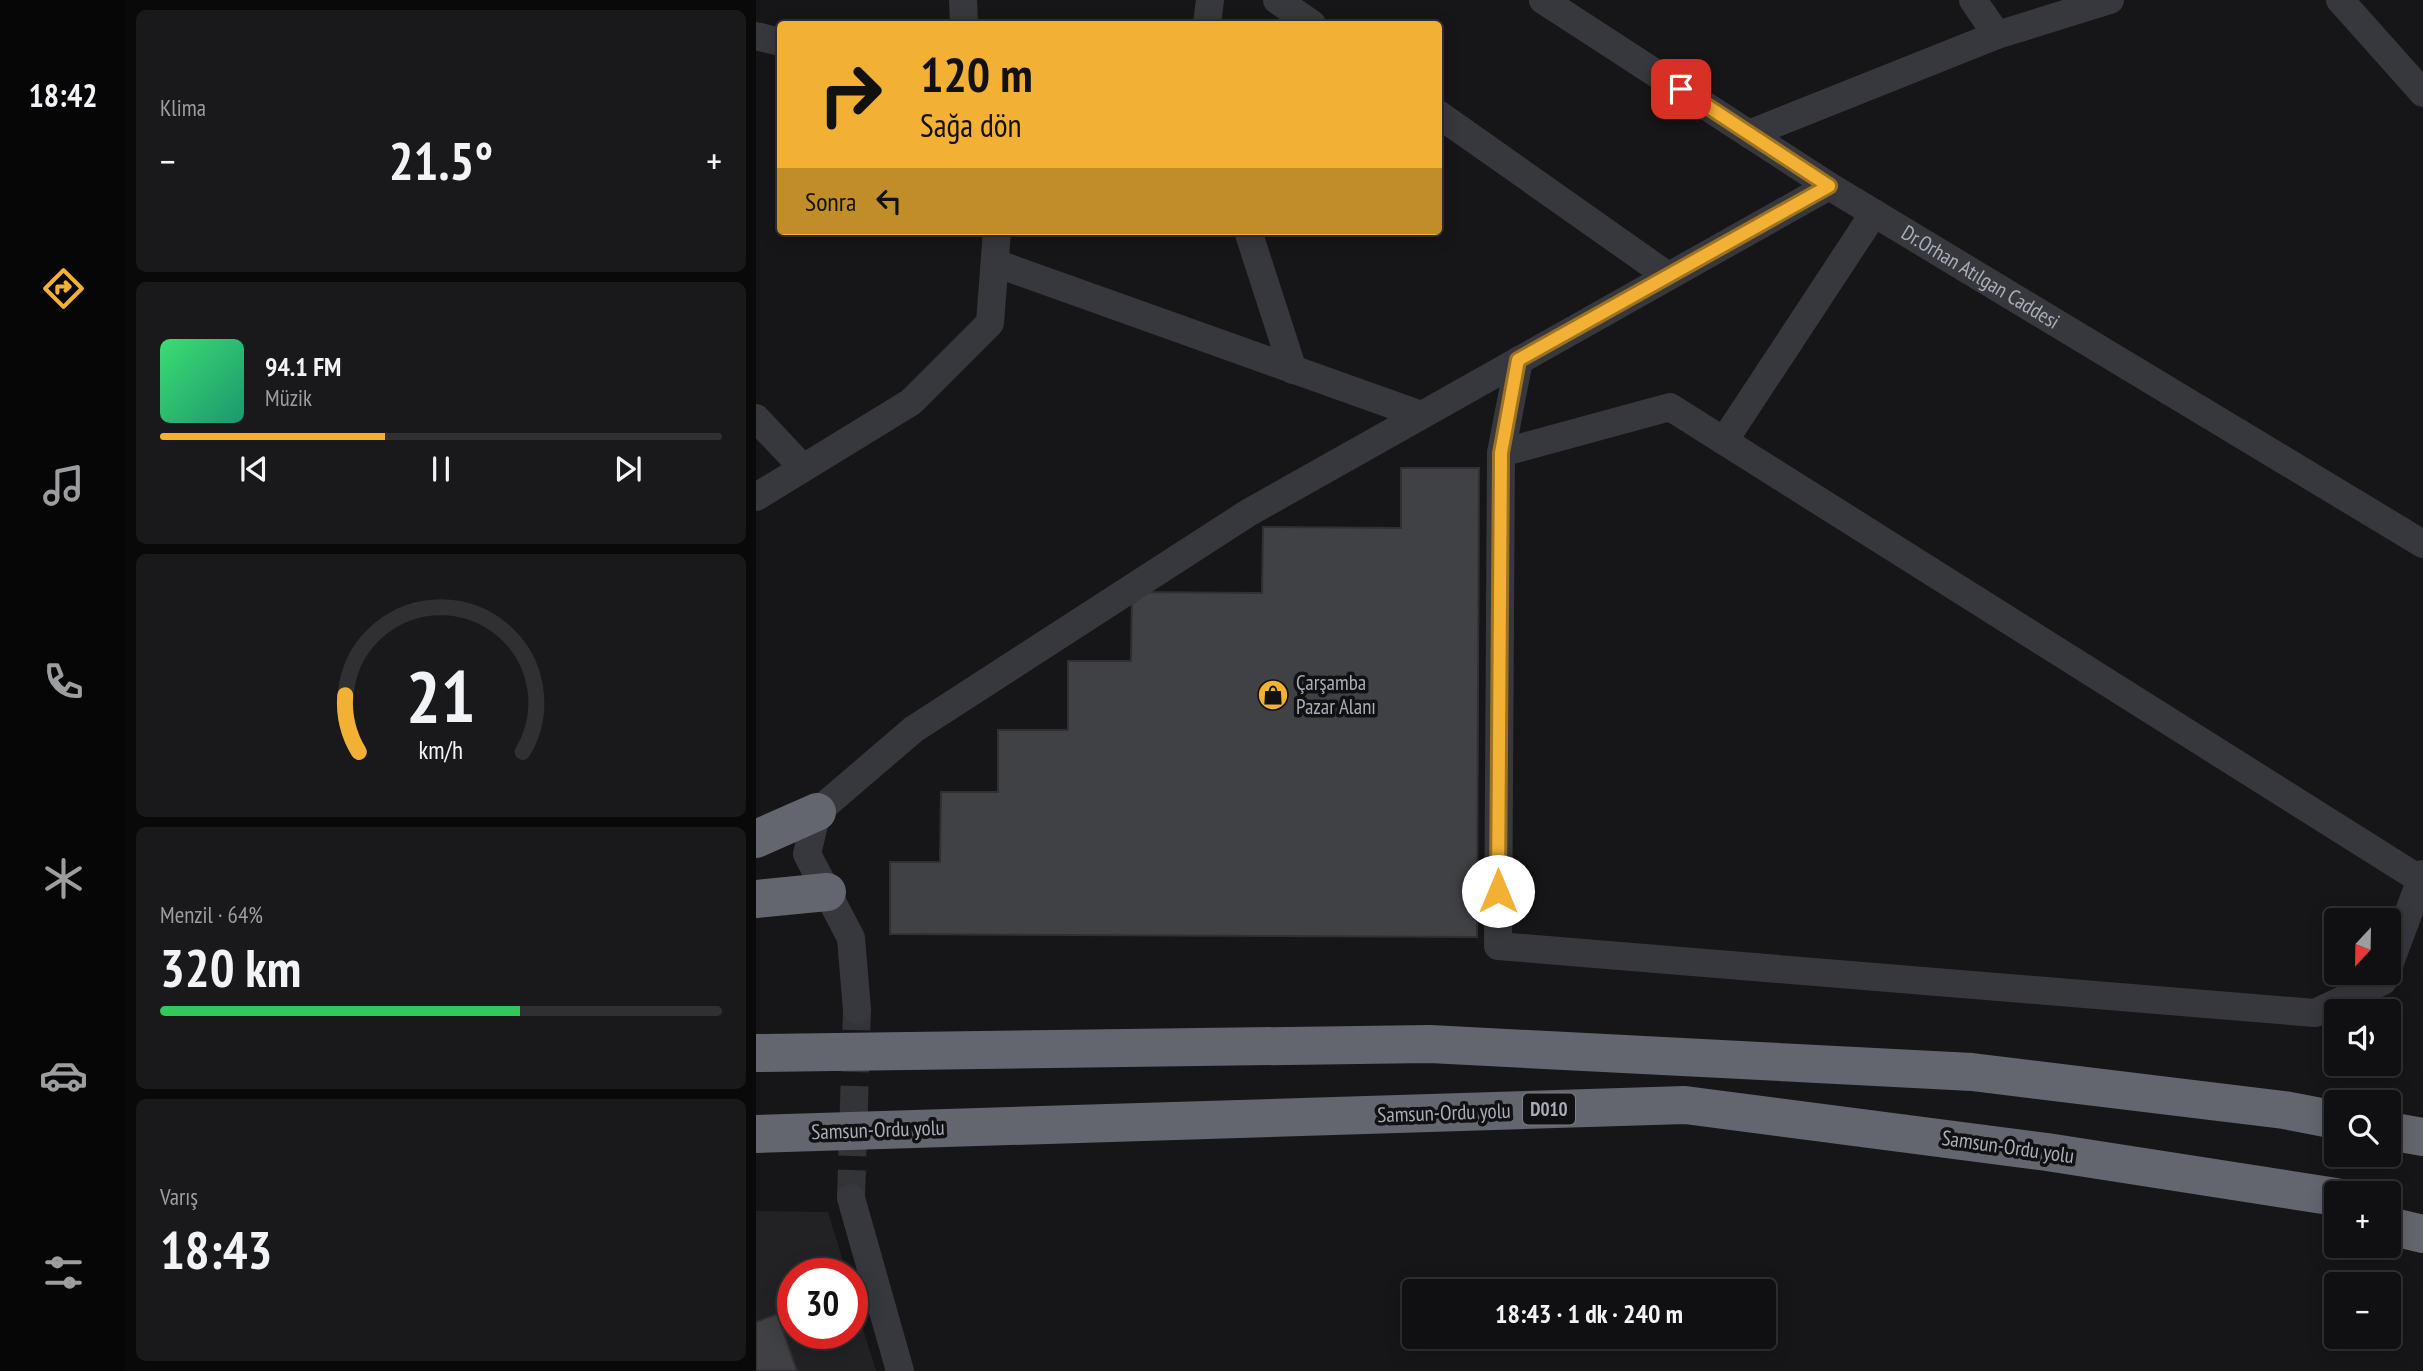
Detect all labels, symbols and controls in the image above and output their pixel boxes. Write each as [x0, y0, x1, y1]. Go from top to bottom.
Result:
text: 120 m [920, 42, 1033, 106]
icon: right [805, 49, 896, 140]
pin [1651, 59, 1711, 119]
icon: arrive [1662, 70, 1700, 108]
text: 18:42 [28, 74, 98, 116]
text: Klima [160, 93, 206, 122]
text: Sağa dön [920, 104, 1022, 146]
text: 21.5° [389, 127, 493, 194]
text: − [160, 136, 176, 185]
text: + [706, 136, 722, 185]
icon: left [870, 182, 908, 220]
text: Sonra [805, 185, 856, 218]
street label: Dr.Orhan Atılgan Caddesi [1897, 219, 2065, 335]
icon: directions [39, 264, 88, 313]
text: 94.1 FM [265, 350, 341, 383]
text: Müzik [265, 383, 312, 412]
icon: previous [235, 450, 273, 488]
icon: pause [422, 450, 460, 488]
icon: next [609, 450, 647, 488]
icon: music [39, 461, 88, 510]
text: 21 [406, 648, 476, 742]
icon: phone [39, 657, 88, 706]
place label: Çarşamba Pazar Alanı [1296, 669, 1376, 720]
shop icon: Çarşamba Pazar Alanı [1256, 678, 1290, 712]
text: km/h [419, 733, 463, 765]
icon: climate [39, 854, 88, 903]
position arrow [1461, 854, 1535, 928]
text: Menzil · 64% [160, 900, 263, 929]
north arrow [2324, 908, 2401, 985]
map controls [2324, 908, 2401, 1349]
text: 320 km [160, 934, 301, 1001]
button: sound [2324, 999, 2401, 1076]
icon: car [39, 1051, 88, 1100]
button: search [2324, 1090, 2401, 1167]
road number: D010 [1523, 1093, 1575, 1124]
street label: Samsun-Ordu yolu [1377, 1097, 1511, 1128]
street label: Samsun-Ordu yolu [811, 1114, 945, 1145]
street label: Samsun-Ordu yolu [1940, 1124, 2076, 1169]
button: + [2324, 1181, 2401, 1258]
text: Varış [160, 1182, 198, 1211]
text: 18:43 [160, 1216, 272, 1283]
icon: filters [39, 1248, 88, 1297]
speed limit sign: 30 [777, 1258, 868, 1349]
button: − [2324, 1272, 2401, 1349]
text: 18:43 · 1 dk · 240 m [1495, 1297, 1683, 1330]

